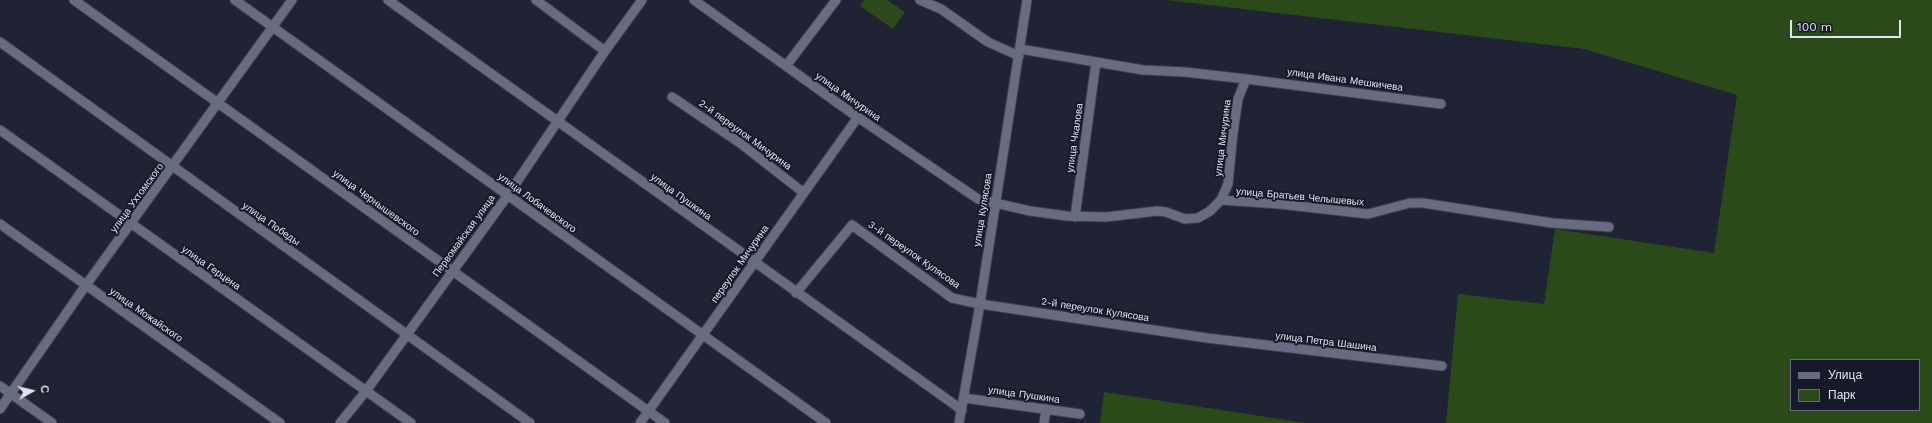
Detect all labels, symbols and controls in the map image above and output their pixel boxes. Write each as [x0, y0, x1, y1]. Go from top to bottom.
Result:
scale bar [1792, 12, 1903, 38]
text: 100 m [1797, 20, 1832, 34]
street label: улица Ивана Мешкичева [1286, 66, 1404, 94]
street label: улица Мичурина [813, 70, 883, 124]
street label: 2-й переулок Мичурина [696, 97, 794, 173]
street label: улица Мичурина [1212, 99, 1234, 177]
street label: улица Чкалова [1064, 103, 1086, 173]
street label: улица Ухтомского [108, 161, 166, 235]
street label: улица Чернышевского [330, 168, 422, 238]
street label: улица Лобачевского [496, 171, 578, 235]
street label: улица Пушкина [648, 171, 714, 223]
street label: улица Кулясова [971, 172, 995, 248]
street label: улица Братьев Челышевых [1236, 185, 1364, 209]
street label: Первомайская улица [430, 193, 498, 279]
street label: улица Победы [240, 200, 302, 248]
street label: 3-й переулок Кулясова [866, 219, 962, 291]
street label: переулок Мичурина [709, 223, 771, 305]
street label: улица Герцена [179, 243, 243, 293]
street label: улица Можайского [107, 285, 185, 345]
street label: 2-й переулок Кулясова [1040, 296, 1150, 324]
street label: улица Петра Шашина [1275, 330, 1377, 354]
legend [1790, 359, 1920, 411]
text: Улица [1828, 368, 1862, 382]
north arrow [12, 371, 52, 411]
text: С [37, 384, 51, 394]
street label: улица Пушкина [987, 384, 1061, 406]
text: Парк [1828, 388, 1855, 402]

